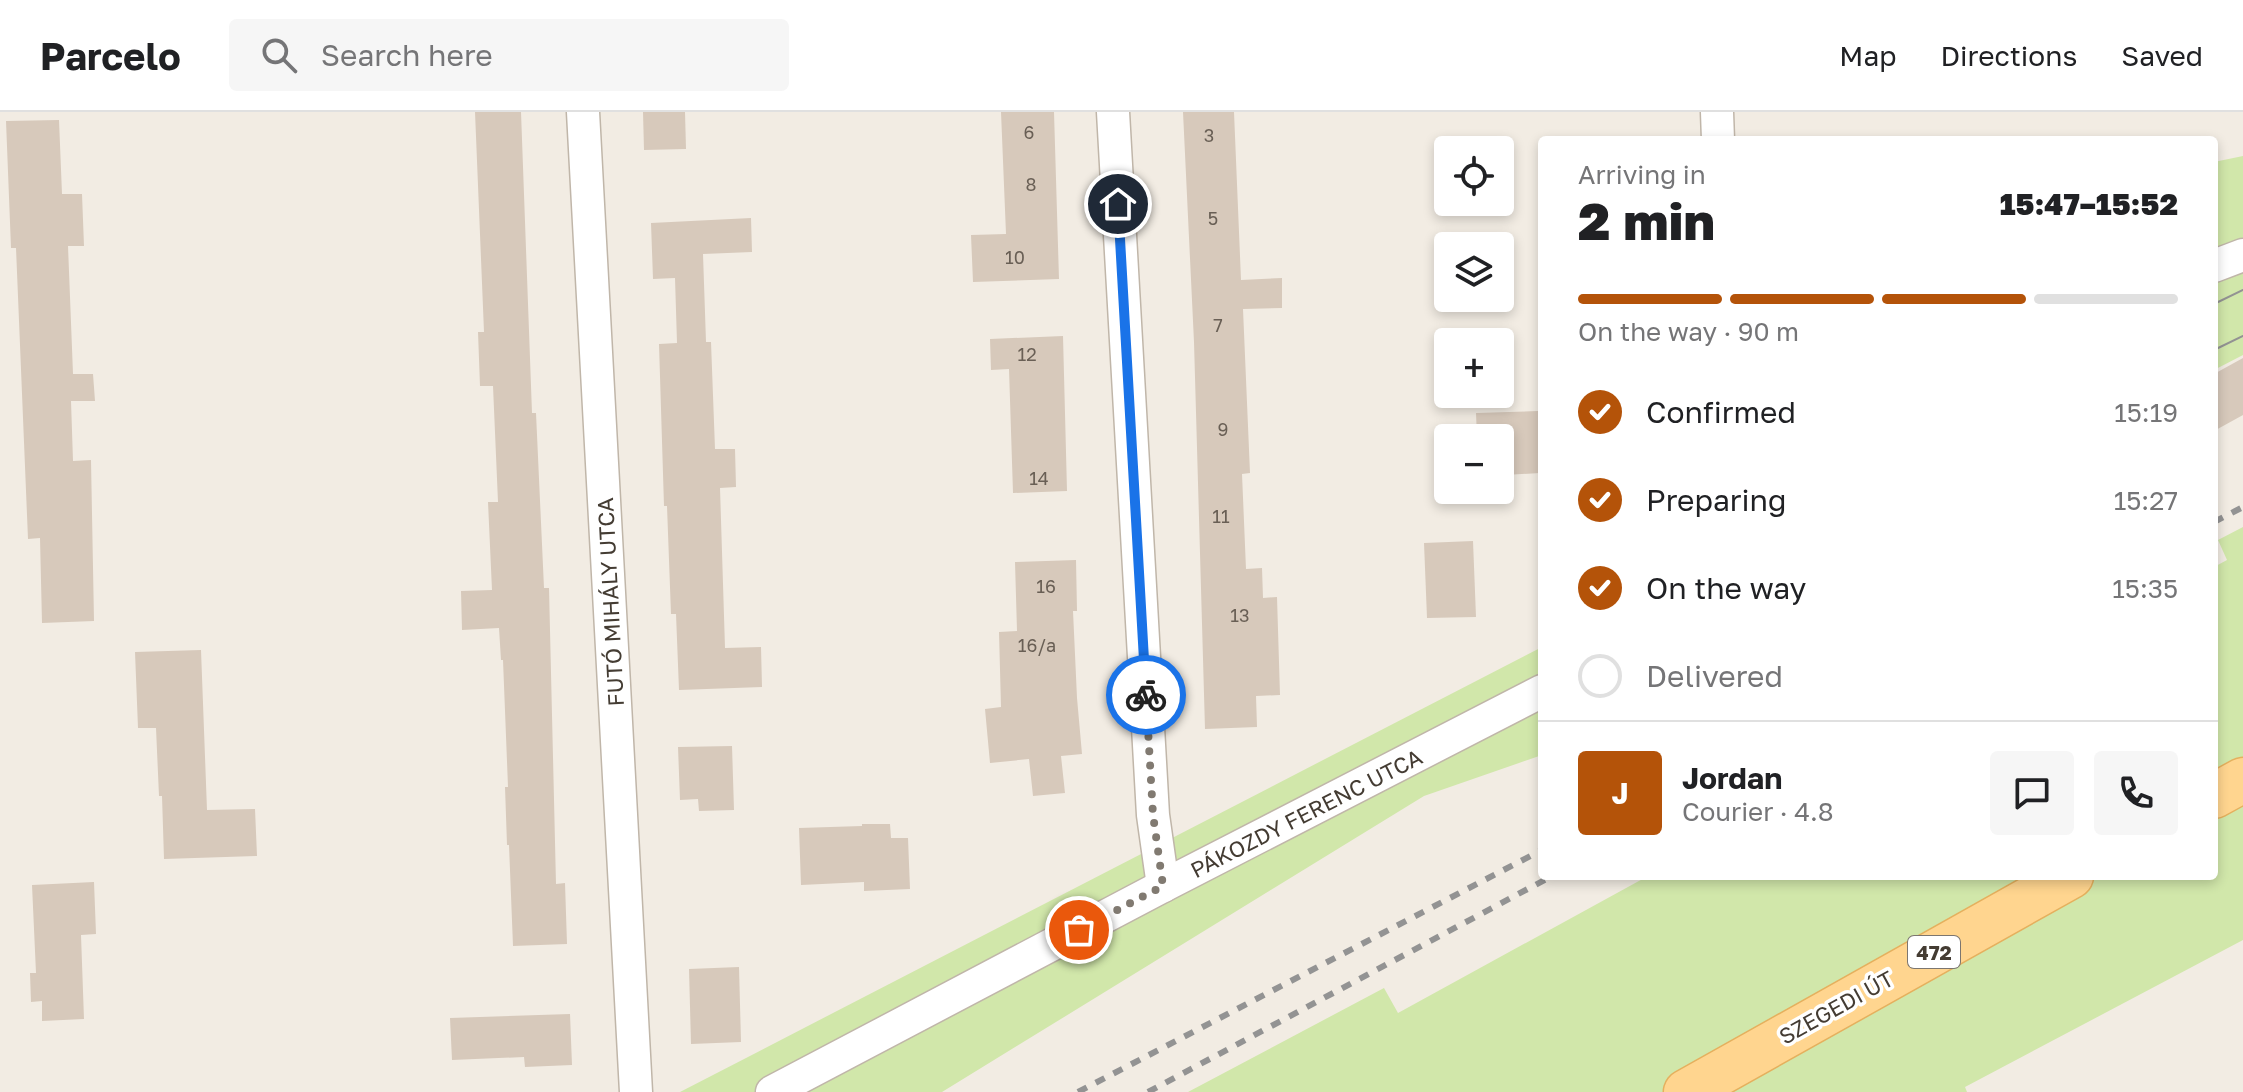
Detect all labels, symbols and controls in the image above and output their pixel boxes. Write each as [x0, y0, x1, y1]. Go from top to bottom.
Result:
search box [229, 19, 789, 91]
text: Parcelo [40, 33, 181, 78]
icon: search [257, 33, 301, 77]
text: Search here [321, 37, 493, 73]
text: Map [1839, 39, 1896, 72]
text: Directions [1940, 39, 2077, 72]
text: Saved [2121, 39, 2203, 72]
house number: 6 [1024, 121, 1034, 143]
house number: 3 [1204, 124, 1214, 146]
map controls [1434, 136, 1514, 504]
button: locate [1434, 136, 1514, 216]
text: Arriving in [1578, 159, 1706, 190]
pin [1084, 170, 1152, 238]
house number: 8 [1026, 173, 1036, 195]
icon: home [1096, 182, 1140, 226]
text: 15:47–15:52 [2000, 186, 2178, 222]
text: 2 min [1578, 189, 1715, 251]
house number: 5 [1208, 207, 1218, 229]
button: layers [1434, 232, 1514, 312]
house number: 10 [1005, 246, 1025, 268]
house number: 7 [1213, 314, 1223, 336]
text: On the way · 90 m [1578, 316, 1799, 347]
button: + [1434, 328, 1514, 408]
house number: 12 [1017, 343, 1037, 365]
icon: check [1578, 390, 1622, 434]
text: Confirmed [1646, 394, 1796, 430]
text: 15:19 [2114, 397, 2178, 428]
house number: 9 [1218, 418, 1228, 440]
button: − [1434, 424, 1514, 504]
house number: 14 [1029, 467, 1049, 489]
icon: check [1578, 478, 1622, 522]
text: Preparing [1646, 482, 1787, 518]
text: 15:27 [2114, 485, 2178, 516]
street label: FUTÓ MIHÁLY UTCA [591, 496, 629, 707]
house number: 11 [1212, 505, 1230, 527]
icon: check [1578, 566, 1622, 610]
text: On the way [1646, 570, 1806, 606]
text: 15:35 [2112, 573, 2178, 604]
house number: 16 [1036, 575, 1056, 597]
house number: 13 [1230, 604, 1250, 626]
house number: 16/a [1018, 634, 1056, 656]
courier [1106, 655, 1186, 735]
text: Delivered [1646, 658, 1783, 694]
icon: bike [1124, 673, 1168, 717]
street label: PÁKOZDY FERENC UTCA [1186, 743, 1427, 883]
button: chat [1990, 751, 2074, 835]
button: phone [2094, 751, 2178, 835]
text: Jordan [1682, 760, 1782, 796]
text: J [1611, 775, 1629, 811]
text: Courier · 4.8 [1682, 796, 1834, 827]
pin [1045, 896, 1113, 964]
icon: bag [1057, 908, 1101, 952]
road number: 472 [1908, 936, 1960, 968]
street label: SZEGEDI ÚT [1774, 964, 1898, 1050]

